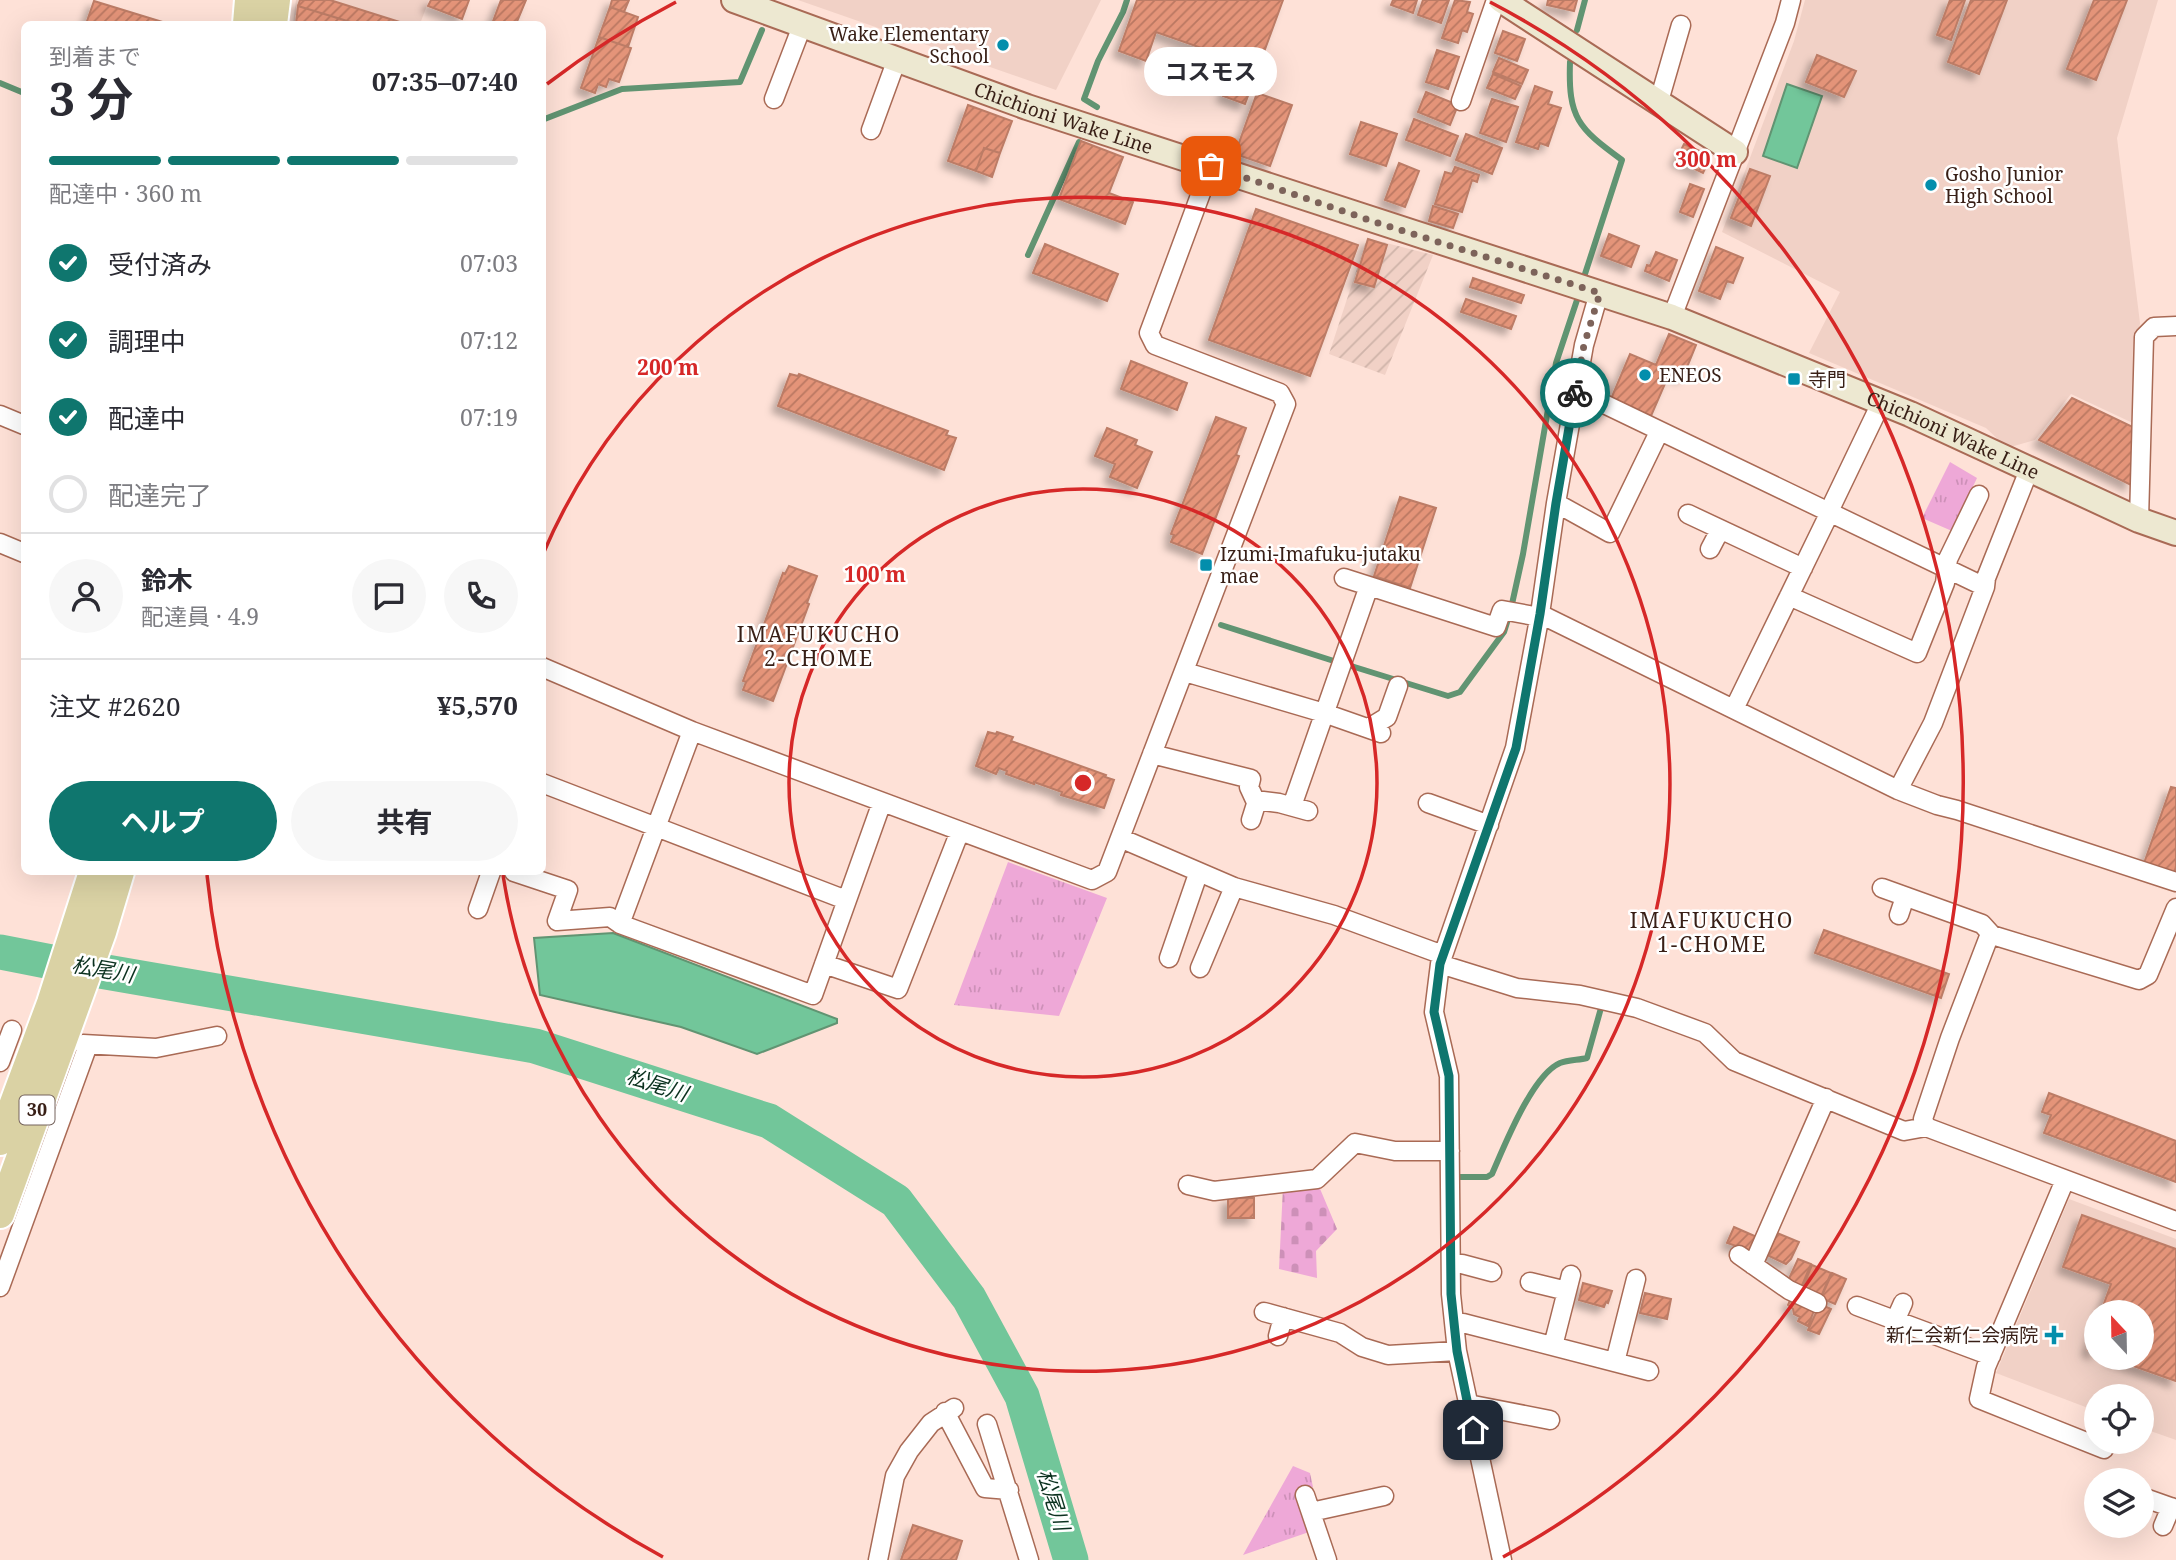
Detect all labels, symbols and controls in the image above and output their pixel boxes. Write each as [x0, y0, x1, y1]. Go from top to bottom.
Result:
place label: Wake Elementary School [829, 21, 989, 69]
marker: Wake Elementary School [995, 37, 1011, 53]
text: 到着まで [49, 40, 141, 72]
callout: コスモス [1144, 47, 1278, 96]
text: コスモス [1165, 55, 1257, 87]
text: 07:35–07:40 [372, 63, 518, 99]
text: 3 分 [49, 67, 133, 129]
street label: Chichioni Wake Line [970, 76, 1156, 160]
pin [1181, 136, 1241, 196]
text: 300 m [1675, 145, 1737, 173]
icon: bag [1192, 147, 1230, 185]
place label: Gosho Junior High School [1945, 161, 2063, 209]
text: 配達中 · 360 m [49, 177, 202, 209]
marker: Gosho Junior High School [1923, 177, 1939, 193]
icon: check [49, 244, 87, 282]
text: 受付済み [108, 246, 212, 282]
text: 07:03 [460, 247, 518, 279]
icon: check [49, 321, 87, 359]
text: 調理中 [108, 323, 186, 359]
text: 07:12 [460, 324, 518, 356]
text: 200 m [637, 353, 699, 381]
courier [1540, 358, 1610, 428]
place label: ENEOS [1659, 362, 1722, 388]
place label: 寺門 [1808, 366, 1846, 392]
marker: ENEOS [1637, 367, 1653, 383]
marker: 寺門 [1786, 371, 1802, 387]
icon: bike [1556, 374, 1594, 412]
street label: Chichioni Wake Line [1863, 385, 2044, 485]
icon: check [49, 398, 87, 436]
text: 配達中 [108, 400, 186, 436]
text: 07:19 [460, 401, 518, 433]
text: 配達完了 [108, 477, 212, 513]
place label: Izumi-Imafuku-jutaku mae [1220, 541, 1421, 589]
marker: Izumi-Imafuku-jutaku mae [1198, 557, 1214, 573]
button: person [49, 559, 123, 633]
button: chat [352, 559, 426, 633]
button: phone [444, 559, 518, 633]
text: 100 m [844, 560, 906, 588]
text: 鈴木 [141, 562, 193, 598]
text: 配達員 · 4.9 [141, 600, 259, 632]
district label: IMAFUKUCHO 2-CHOME [737, 620, 901, 672]
text: ¥5,570 [437, 687, 518, 723]
text: 注文 #2620 [49, 688, 180, 724]
centre of rings [1071, 771, 1095, 795]
button: ヘルプ [49, 781, 277, 861]
button: 共有 [291, 781, 518, 861]
district label: IMAFUKUCHO 1-CHOME [1630, 906, 1794, 958]
water label: 松尾川 [70, 950, 139, 989]
water label: 松尾川 [623, 1061, 693, 1108]
road number: 30 [20, 1096, 54, 1125]
north arrow [2084, 1300, 2154, 1370]
map controls [2084, 1300, 2154, 1538]
place label: 新仁会新仁会病院 [1886, 1322, 2038, 1348]
marker: 新仁会新仁会病院 [2044, 1325, 2064, 1345]
button: locate [2084, 1384, 2154, 1454]
pin [1443, 1400, 1503, 1460]
icon: home [1454, 1411, 1492, 1449]
water label: 松尾川 [1031, 1465, 1077, 1536]
button: layers [2084, 1468, 2154, 1538]

